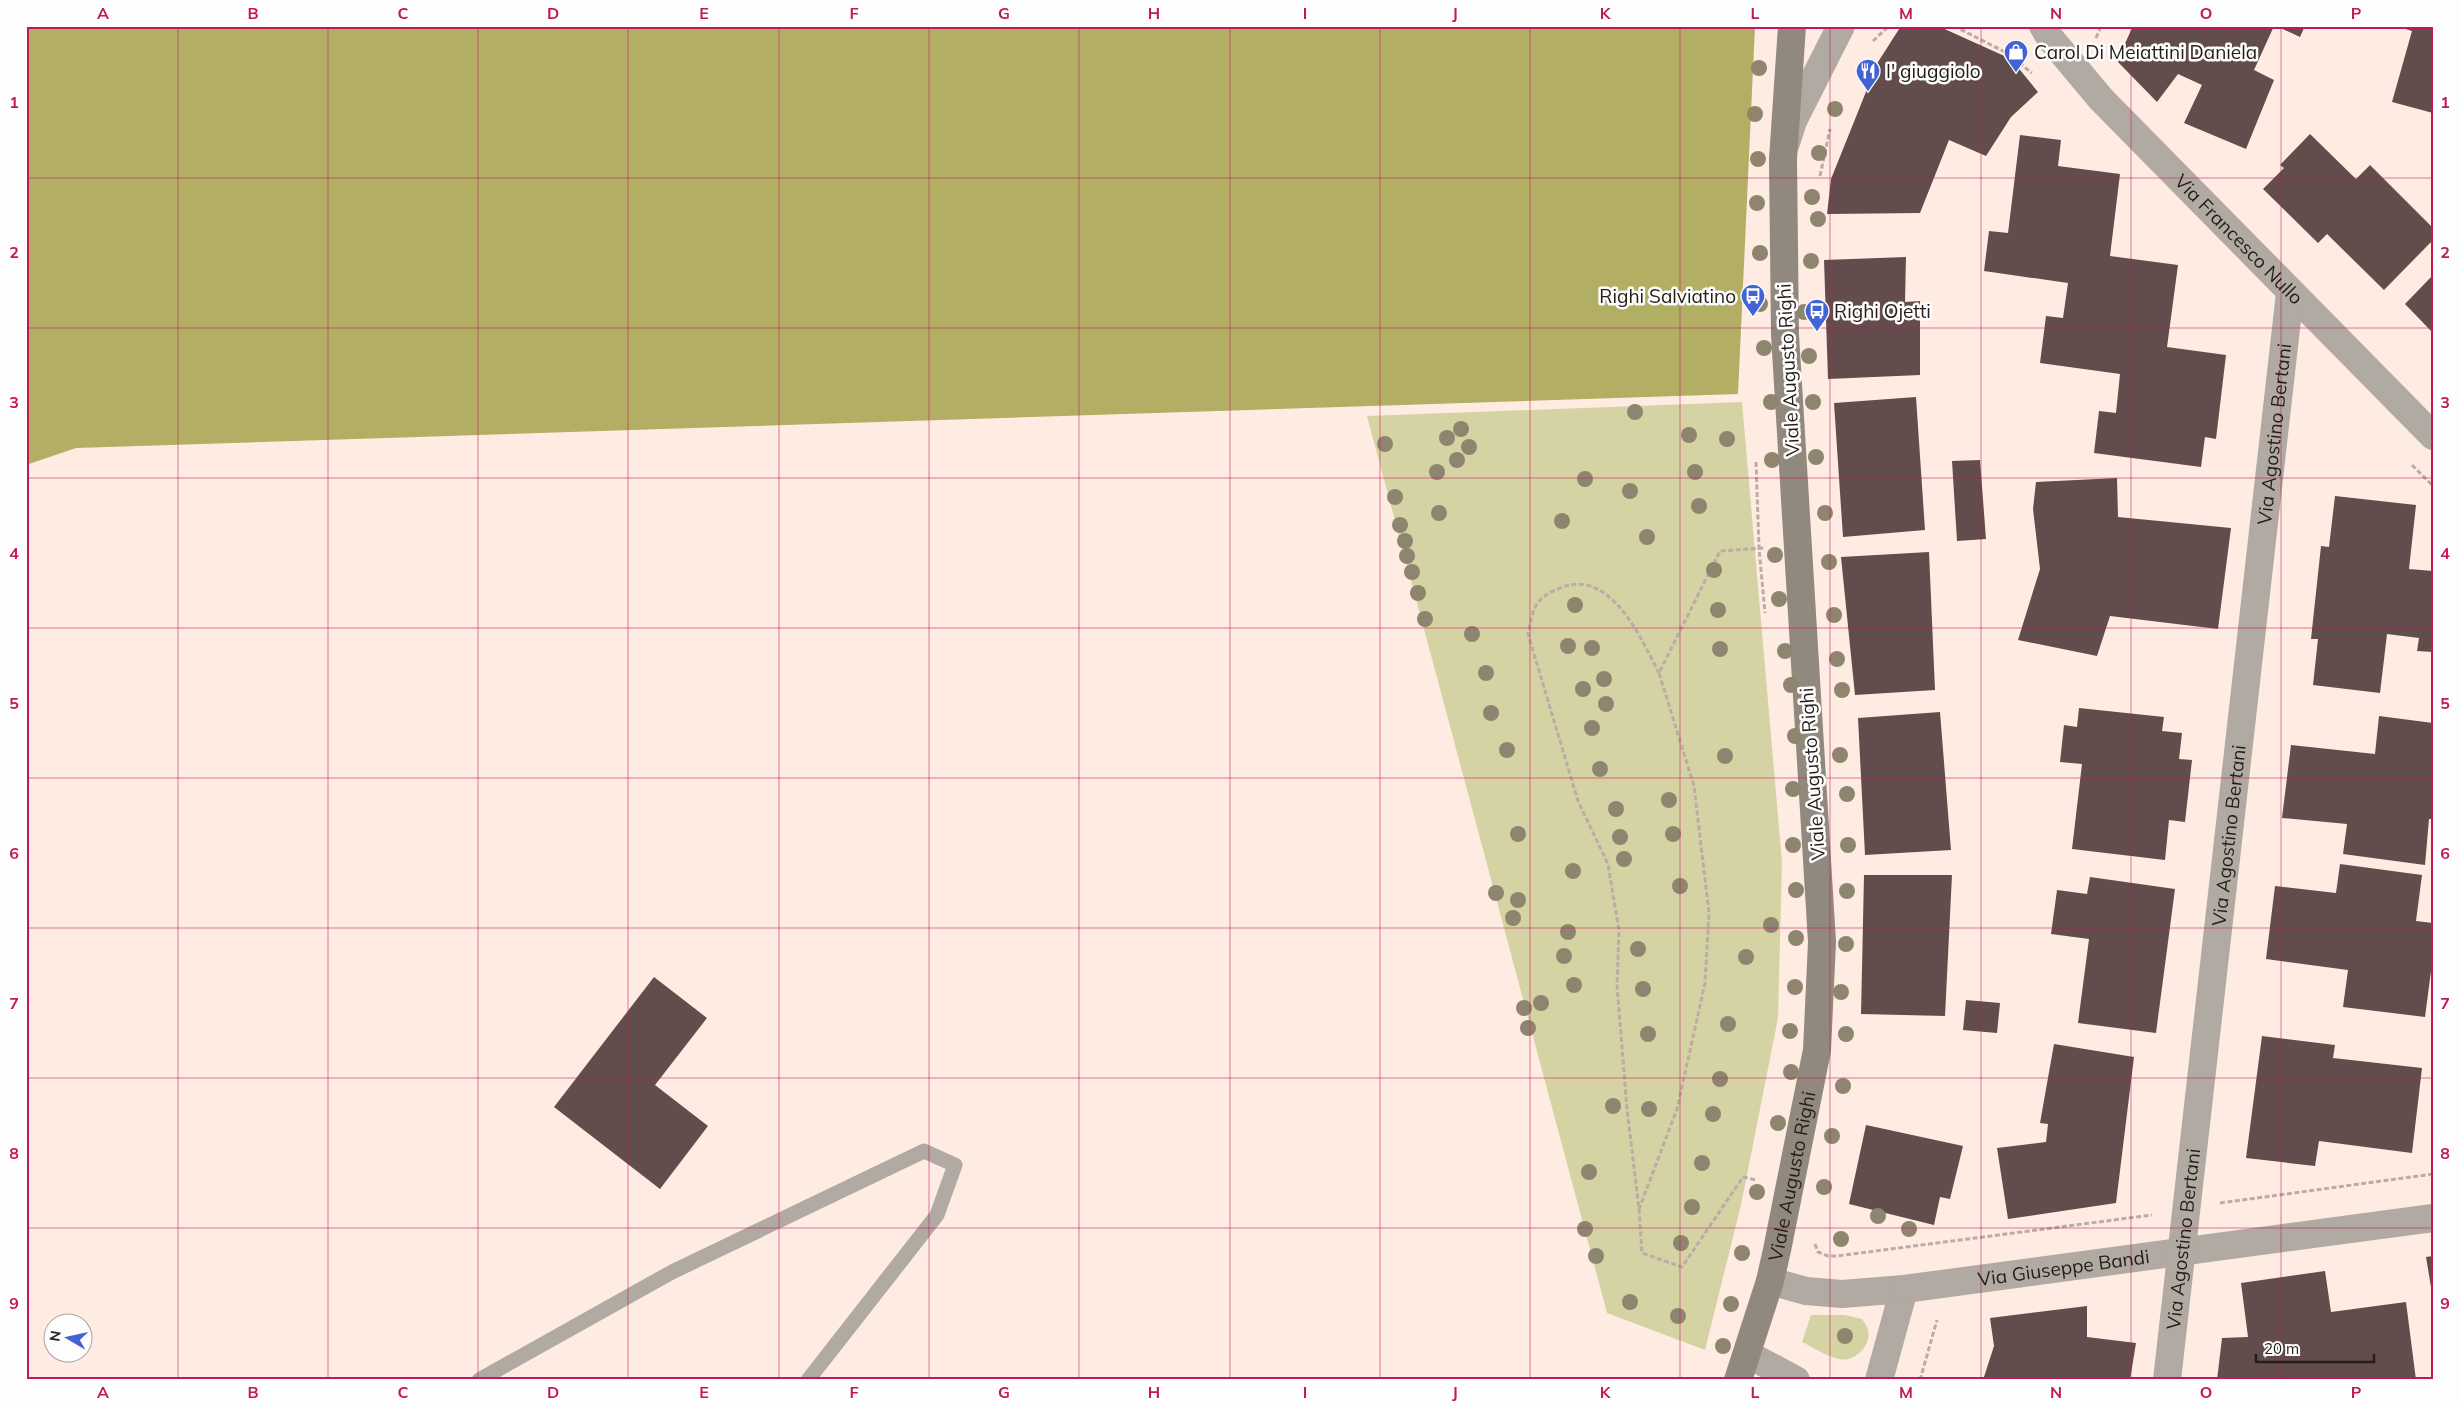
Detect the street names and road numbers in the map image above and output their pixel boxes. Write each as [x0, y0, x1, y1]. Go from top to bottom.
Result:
street label: Via Francesco Nullo [2170, 169, 2308, 309]
street label: Viale Augusto Righi [1771, 283, 1805, 457]
street label: Via Agostino Bertani [2252, 342, 2296, 526]
street label: Viale Augusto Righi [1794, 687, 1830, 861]
street label: Via Agostino Bertani [2206, 744, 2251, 927]
street label: Viale Augusto Righi [1763, 1089, 1820, 1264]
street label: Via Agostino Bertani [2161, 1147, 2205, 1331]
street label: Via Giuseppe Bandi [1976, 1244, 2151, 1291]

